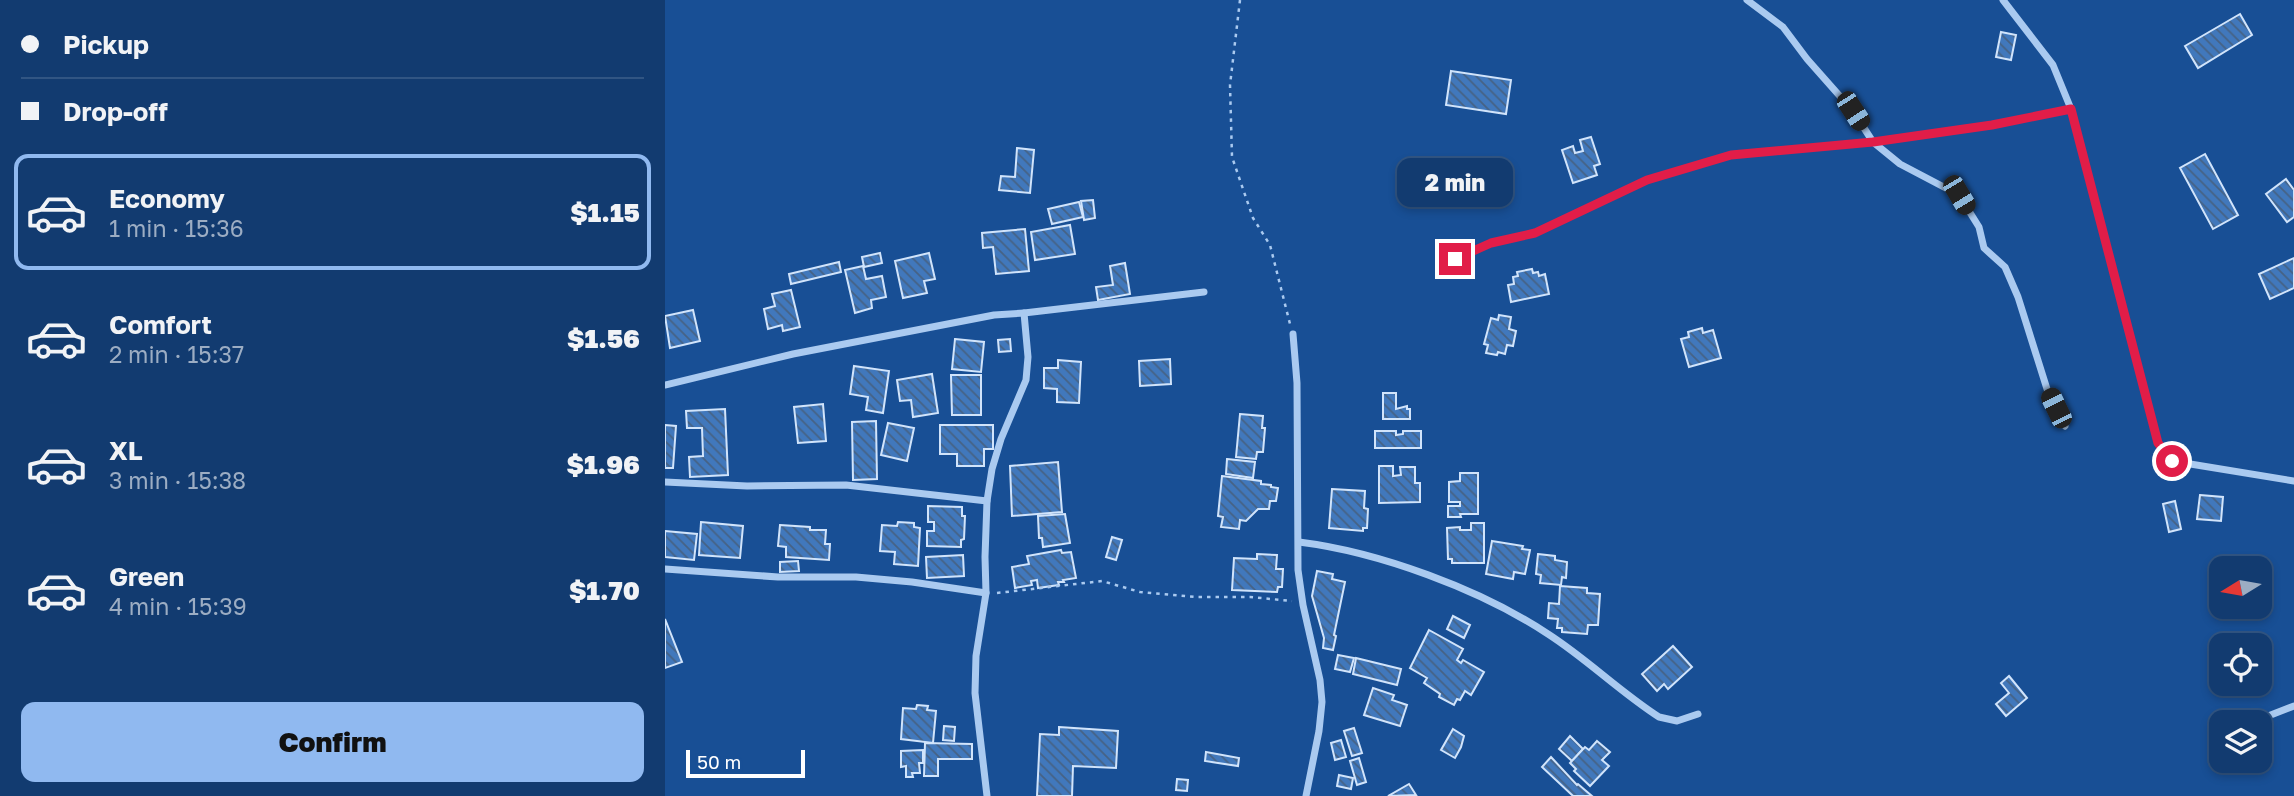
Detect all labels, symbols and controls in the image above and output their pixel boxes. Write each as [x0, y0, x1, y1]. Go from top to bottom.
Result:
text: Pickup [63, 29, 149, 60]
car [1833, 88, 1874, 134]
text: Drop-off [63, 96, 168, 127]
callout: 2 min [1397, 158, 1513, 206]
text: 2 min [1425, 168, 1485, 196]
car [1940, 172, 1979, 218]
icon: car [25, 181, 88, 244]
text: Economy [109, 183, 225, 214]
text: $1.15 [570, 197, 640, 228]
text: 1 min · 15:36 [109, 214, 244, 242]
route end [1439, 243, 1471, 275]
icon: car [25, 307, 88, 370]
text: Comfort [109, 309, 212, 340]
text: $1.56 [567, 323, 640, 354]
text: 2 min · 15:37 [109, 340, 244, 368]
car [2038, 385, 2075, 431]
icon: car [25, 433, 88, 496]
text: XL [109, 435, 143, 466]
route start [2156, 445, 2188, 477]
text: $1.96 [566, 449, 640, 480]
text: 3 min · 15:38 [109, 466, 246, 494]
north arrow [2209, 556, 2271, 620]
map controls [2209, 556, 2272, 773]
icon: car [25, 559, 88, 622]
text: Green [109, 561, 184, 592]
text: $1.70 [569, 575, 640, 606]
text: 4 min · 15:39 [109, 592, 247, 620]
button: locate [2209, 633, 2272, 696]
button: Confirm [21, 702, 644, 782]
button: layers [2209, 710, 2272, 773]
scale bar [686, 747, 805, 779]
text: 50 m [697, 750, 741, 773]

